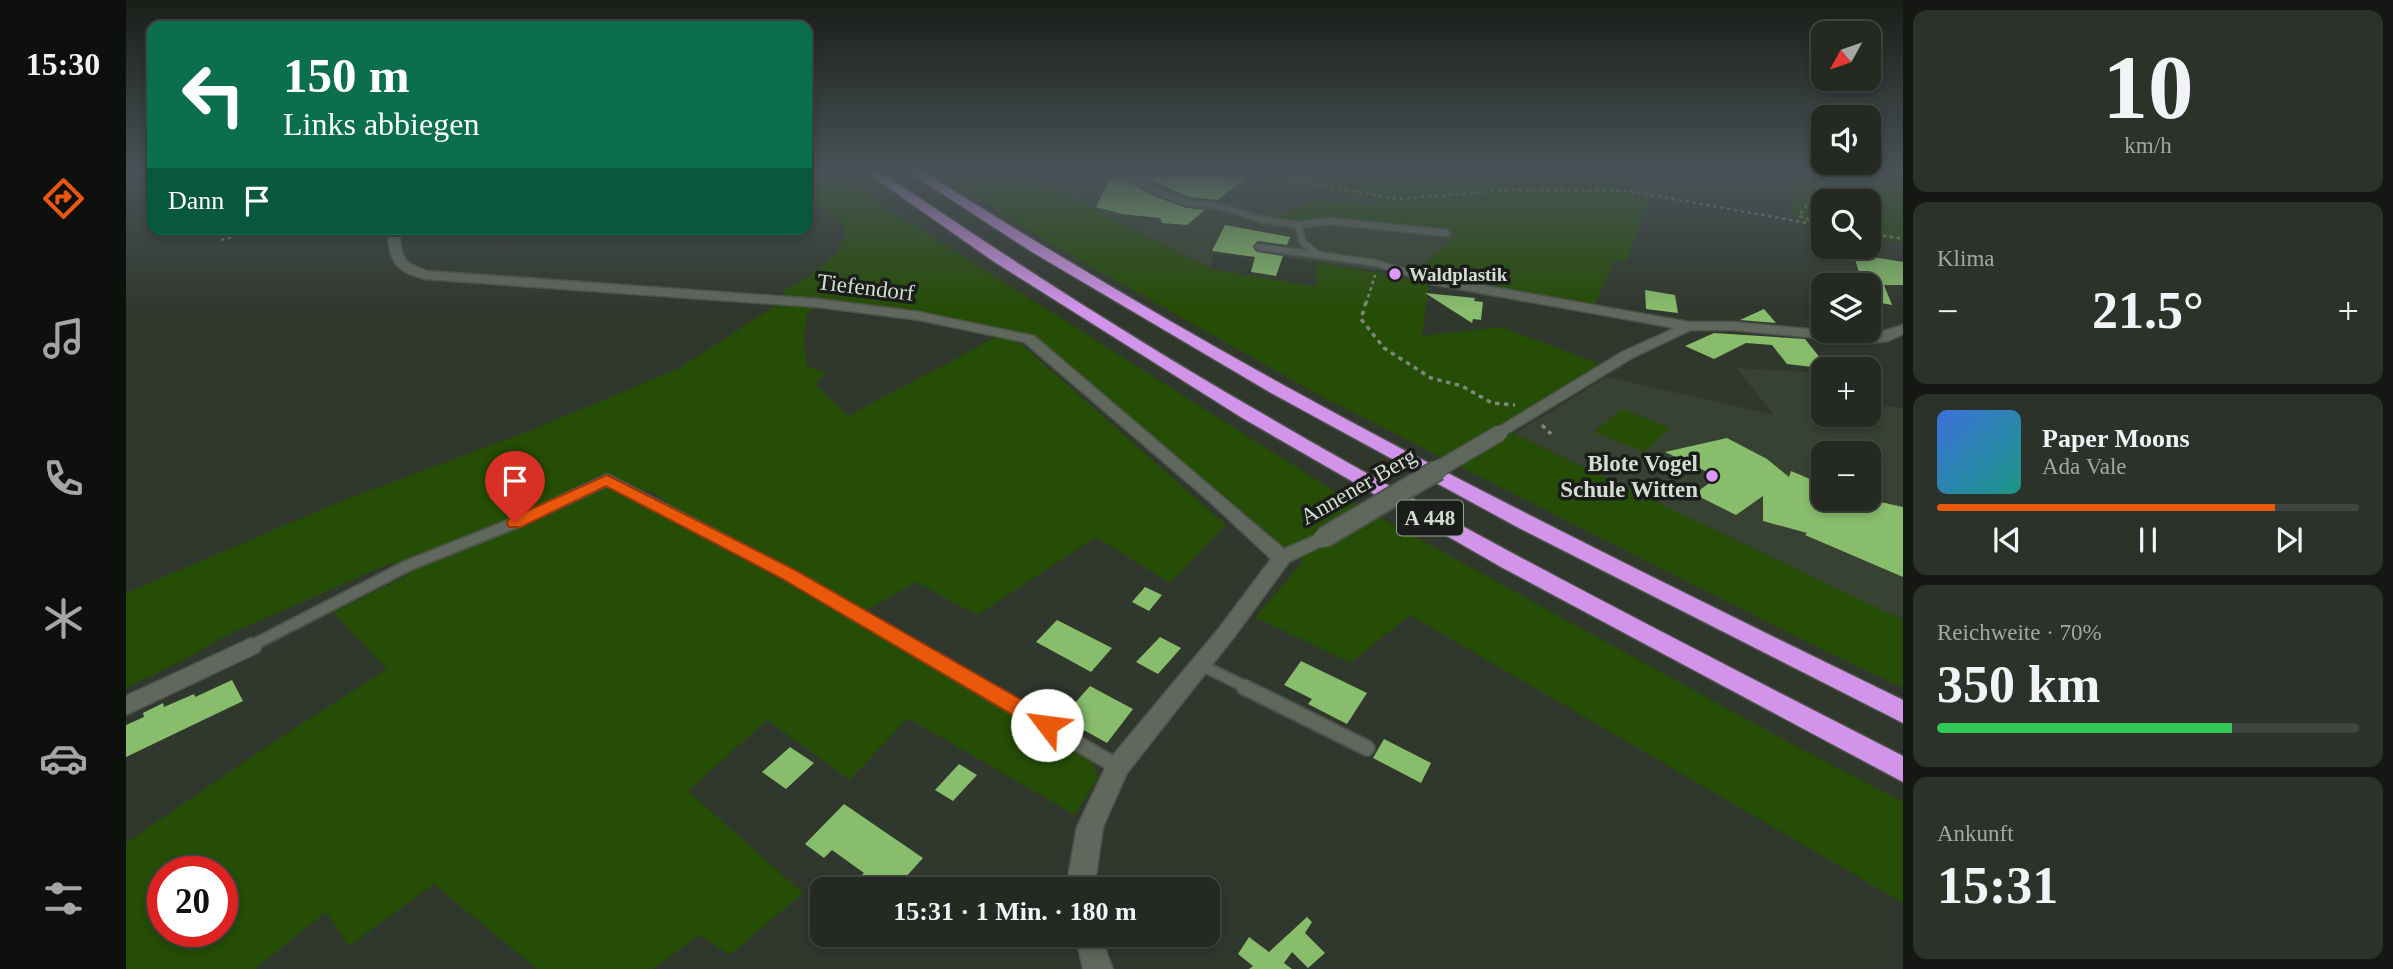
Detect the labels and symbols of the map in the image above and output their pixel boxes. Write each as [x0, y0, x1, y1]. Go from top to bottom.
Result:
north arrow [1811, 21, 1881, 91]
place label: Waldplastik [1409, 264, 1508, 285]
marker: Waldplastik [1387, 266, 1403, 282]
street label: Tiefendorf [816, 269, 916, 306]
street label: Annener Berg [1296, 443, 1421, 530]
pin [485, 451, 545, 523]
place label: Blote Vogel Schule Witten [1560, 451, 1698, 502]
marker: Blote Vogel Schule Witten [1704, 468, 1720, 484]
road number: A 448 [1397, 500, 1463, 536]
position arrow [1010, 688, 1084, 762]
speed limit sign: 20 [147, 856, 238, 947]

